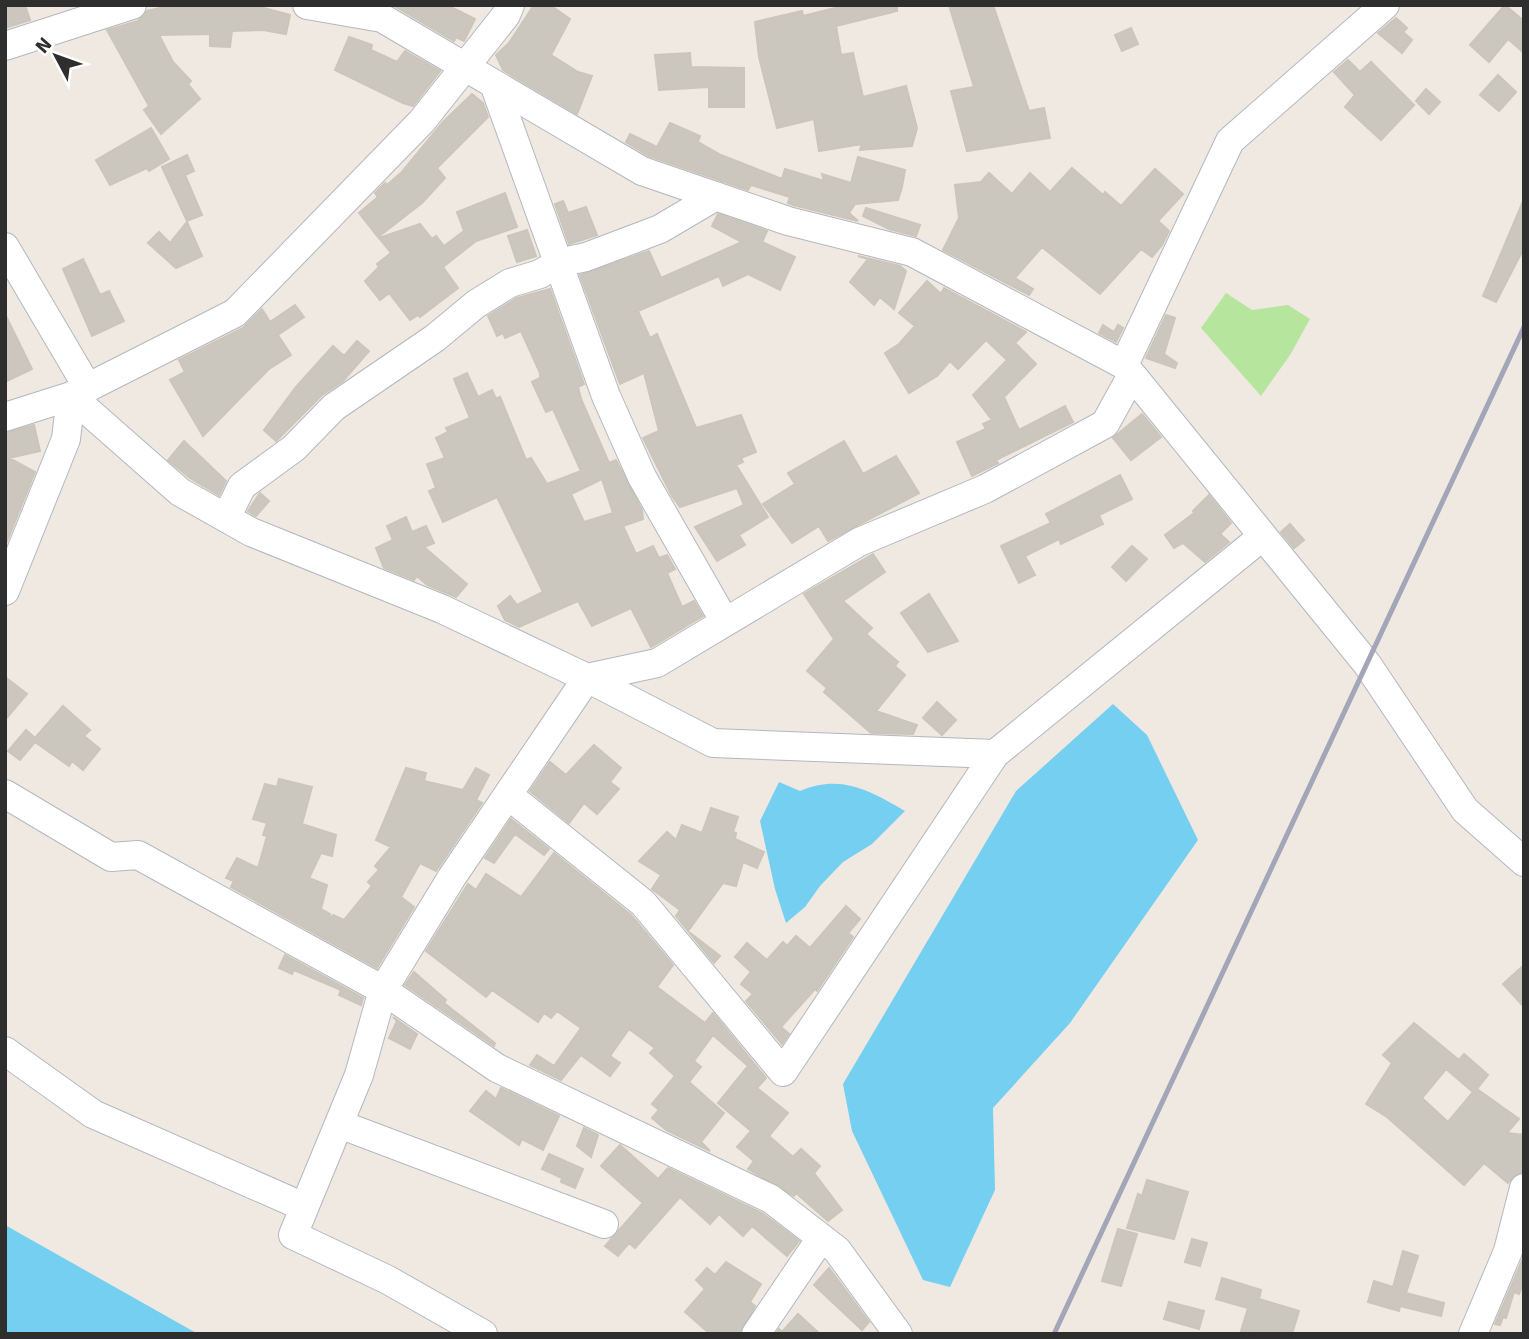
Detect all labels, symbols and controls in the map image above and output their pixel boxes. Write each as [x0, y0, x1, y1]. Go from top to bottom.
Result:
north arrow [21, 21, 91, 91]
text: N [31, 33, 57, 58]

